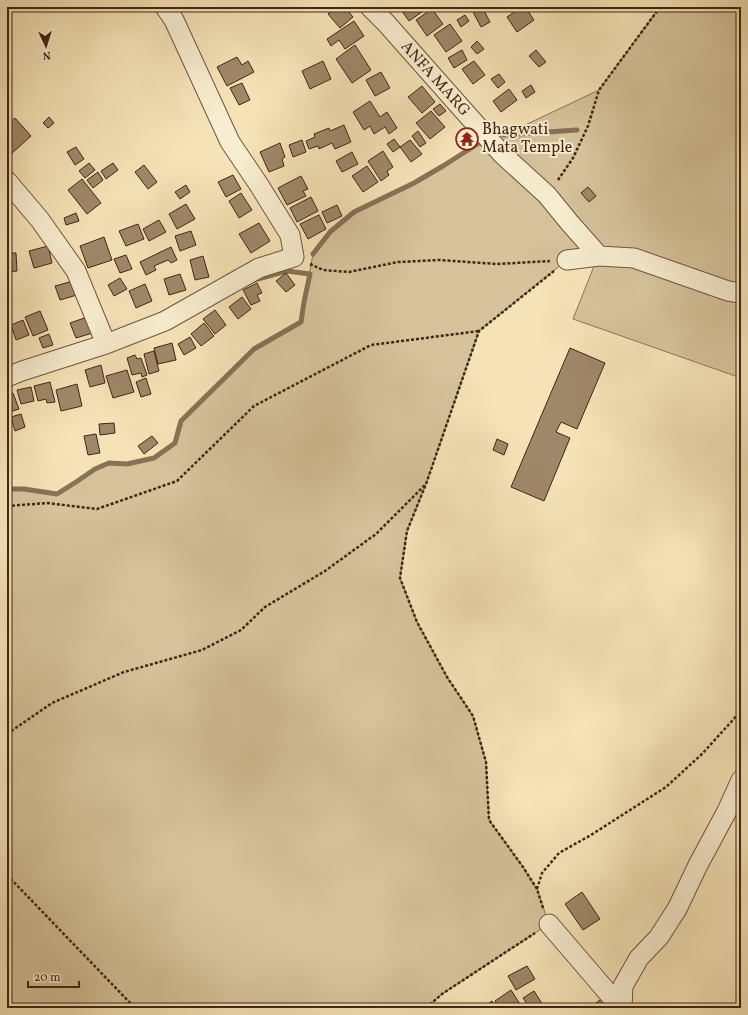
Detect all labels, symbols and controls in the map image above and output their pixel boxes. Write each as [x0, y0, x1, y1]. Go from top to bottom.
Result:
north arrow [26, 26, 66, 66]
street label: ANFA MARG [395, 37, 475, 121]
text: N [42, 47, 51, 62]
place label: Bhagwati Mata Temple [482, 119, 572, 159]
temple icon: Bhagwati Mata Temple [454, 126, 480, 152]
scale bar [28, 963, 79, 989]
text: 20 m [34, 970, 61, 986]

